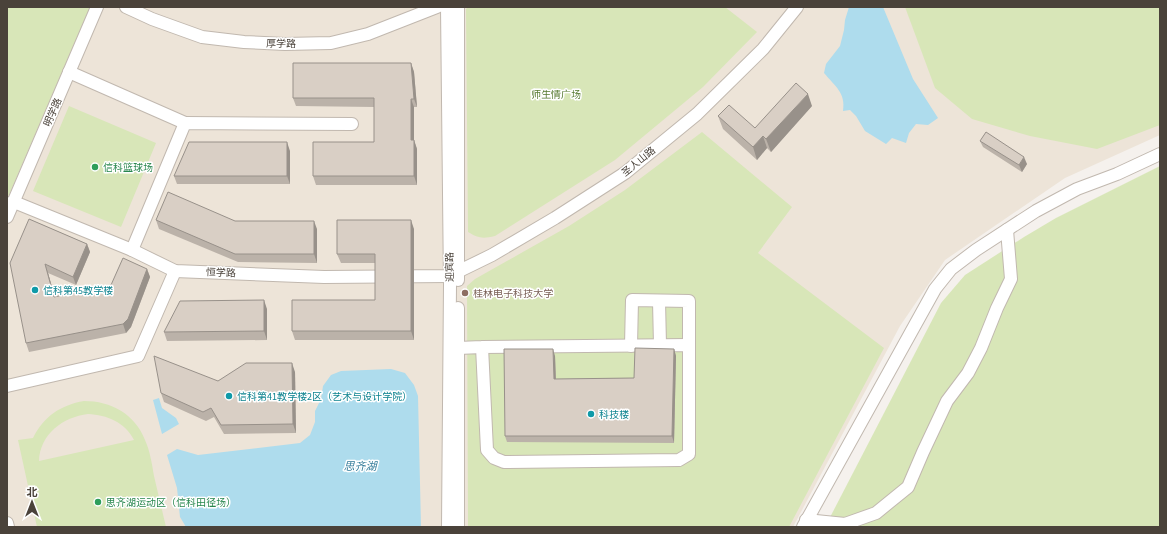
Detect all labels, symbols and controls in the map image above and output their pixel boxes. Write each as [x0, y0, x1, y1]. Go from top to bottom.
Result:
street label: 厚学路 [266, 37, 296, 51]
park label: 师生情广场 [531, 88, 581, 102]
street label: 明学路 [41, 96, 65, 129]
street label: 圣人山路 [619, 144, 659, 180]
place label: 信科篮球场 [103, 161, 153, 175]
marker: 信科篮球场 [90, 162, 100, 172]
street label: 迎宾路 [443, 252, 457, 282]
street label: 恒学路 [206, 265, 236, 281]
place label: 信科第45教学楼 [43, 284, 113, 298]
marker: 信科第45教学楼 [30, 285, 40, 295]
place label: 桂林电子科技大学 [473, 287, 553, 301]
marker: 桂林电子科技大学 [460, 288, 470, 298]
place label: 信科第41教学楼2区（艺术与设计学院） [237, 390, 412, 404]
marker: 信科第41教学楼2区（艺术与设计学院） [224, 391, 234, 401]
place label: 科技楼 [599, 408, 629, 422]
marker: 科技楼 [586, 409, 596, 419]
water label: 思齐湖 [344, 459, 378, 474]
north arrow [12, 482, 52, 522]
text: 北 [27, 485, 38, 500]
place label: 思齐湖运动区（信科田径场） [106, 496, 236, 510]
marker: 思齐湖运动区（信科田径场） [93, 497, 103, 507]

